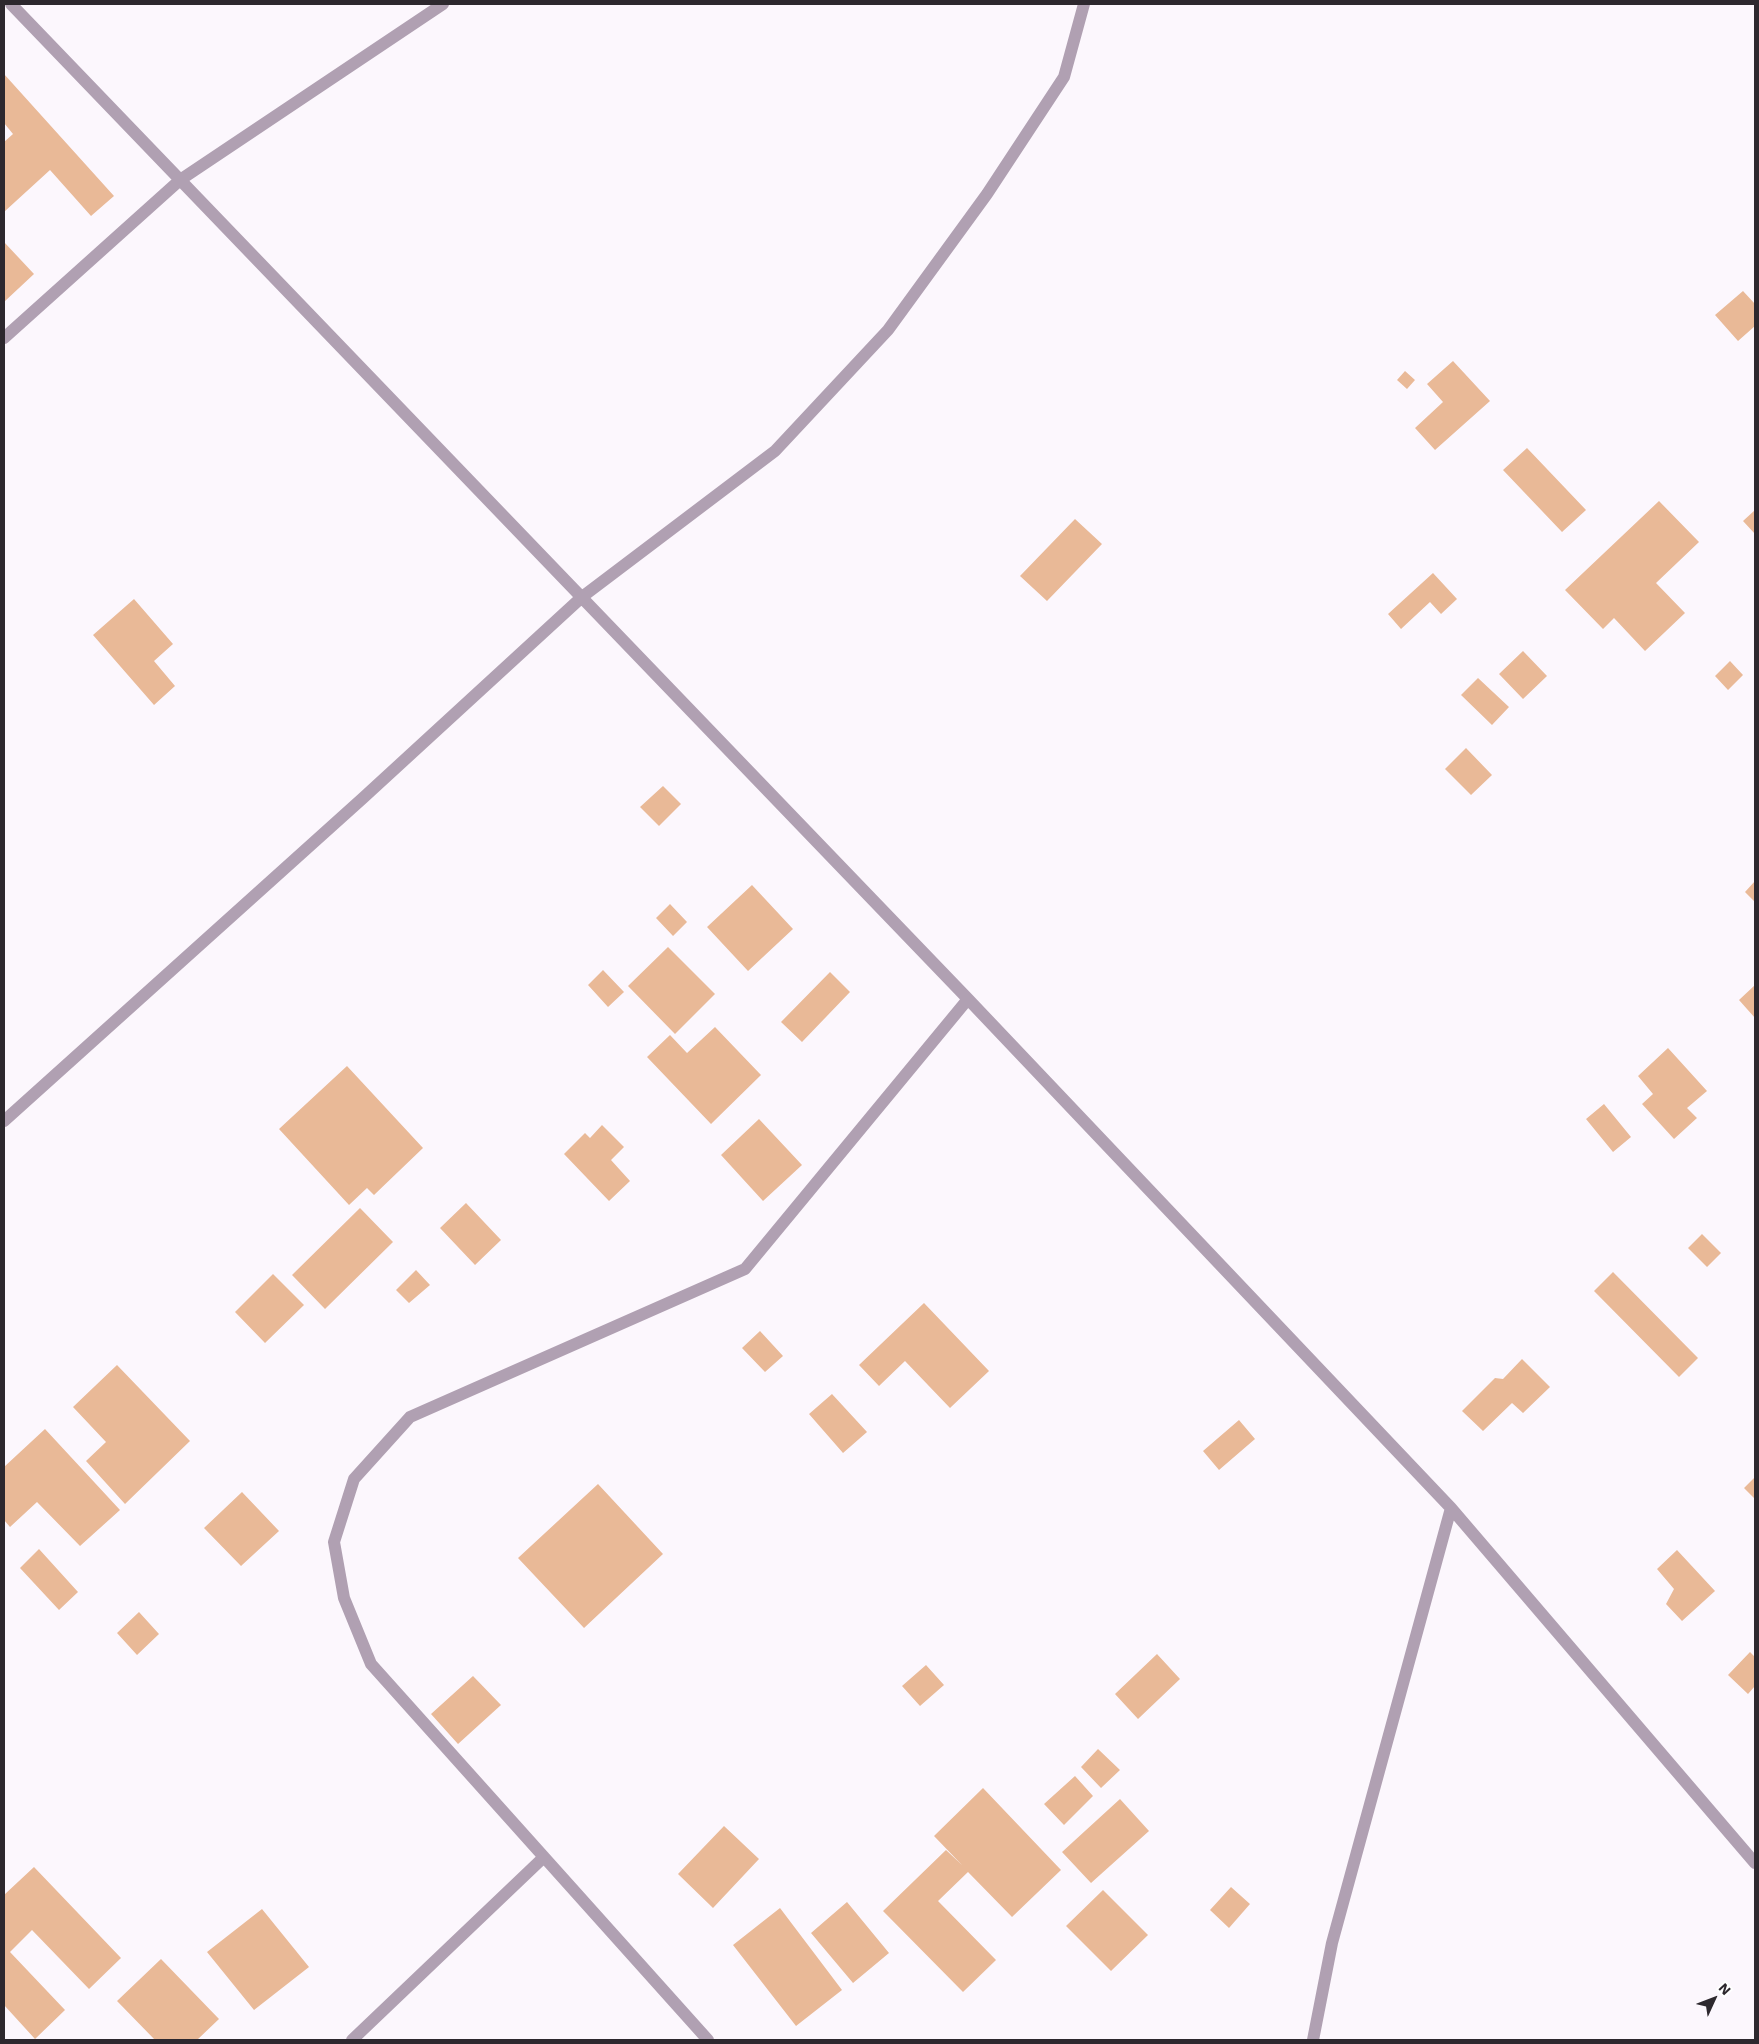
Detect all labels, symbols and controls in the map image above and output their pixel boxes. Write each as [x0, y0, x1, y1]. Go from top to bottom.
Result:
north arrow [1689, 1974, 1739, 2024]
text: N [1716, 1980, 1734, 1998]

